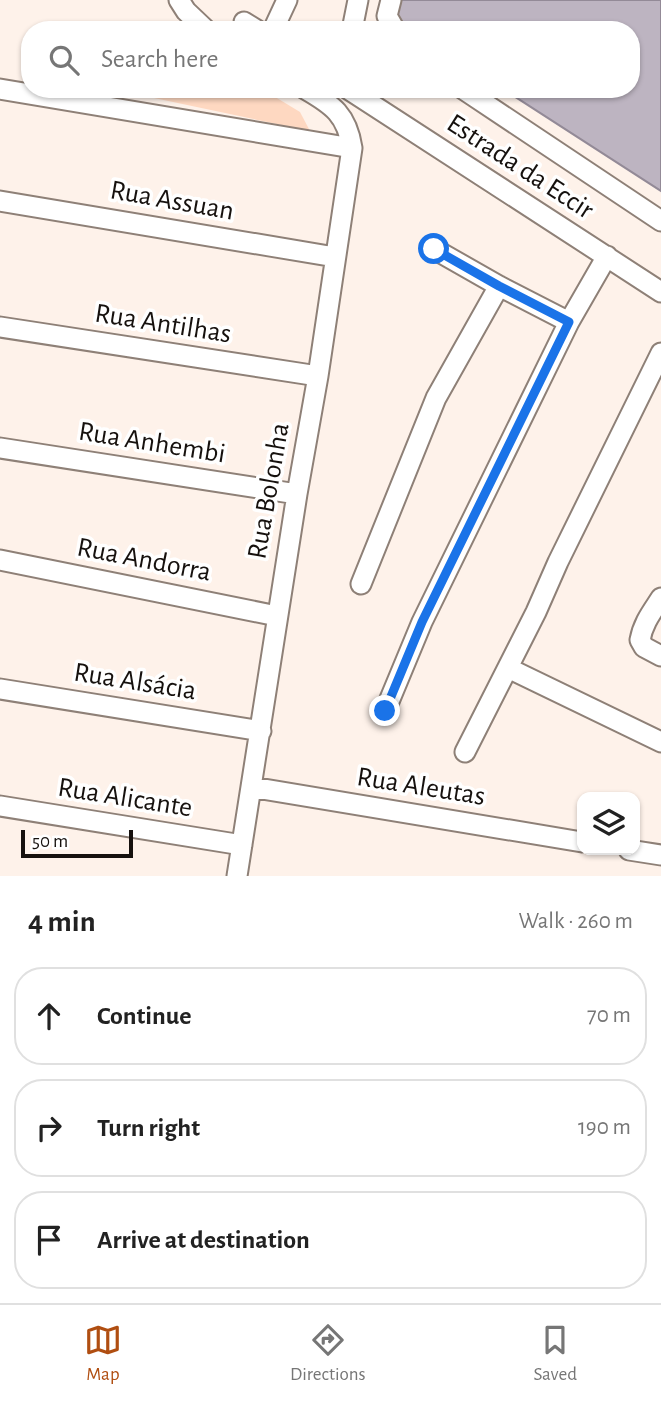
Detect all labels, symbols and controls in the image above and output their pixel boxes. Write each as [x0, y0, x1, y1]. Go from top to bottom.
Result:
search box [21, 21, 640, 98]
icon: search [45, 41, 83, 79]
text: Search here [101, 46, 219, 72]
street label: Estrada da Eccir [442, 109, 598, 225]
street label: Rua Assuan [108, 176, 236, 226]
route start [418, 233, 449, 264]
street label: Rua Antilhas [93, 299, 233, 349]
street label: Rua Anhembi [77, 418, 227, 468]
street label: Rua Bolonha [243, 421, 295, 561]
street label: Rua Andorra [75, 533, 213, 587]
street label: Rua Alsácia [72, 658, 198, 706]
route end [369, 695, 400, 726]
street label: Rua Aleutas [355, 763, 487, 811]
street label: Rua Alicante [56, 774, 194, 822]
map controls [577, 792, 640, 855]
button: layers [577, 792, 640, 855]
scale bar [21, 827, 133, 859]
text: 50 m [32, 832, 68, 851]
text: 4 min [28, 907, 96, 937]
text: Walk · 260 m [518, 910, 633, 933]
icon: ahead [30, 997, 68, 1035]
text: Continue [97, 1003, 192, 1029]
text: 70 m [587, 1004, 631, 1027]
icon: right [30, 1109, 68, 1147]
text: Turn right [97, 1115, 200, 1141]
text: 190 m [578, 1116, 631, 1139]
icon: arrive [30, 1221, 68, 1259]
text: Arrive at destination [97, 1227, 310, 1253]
tab: Map [84, 1321, 122, 1386]
tab: Directions [290, 1321, 366, 1386]
tab: Saved [534, 1321, 577, 1386]

